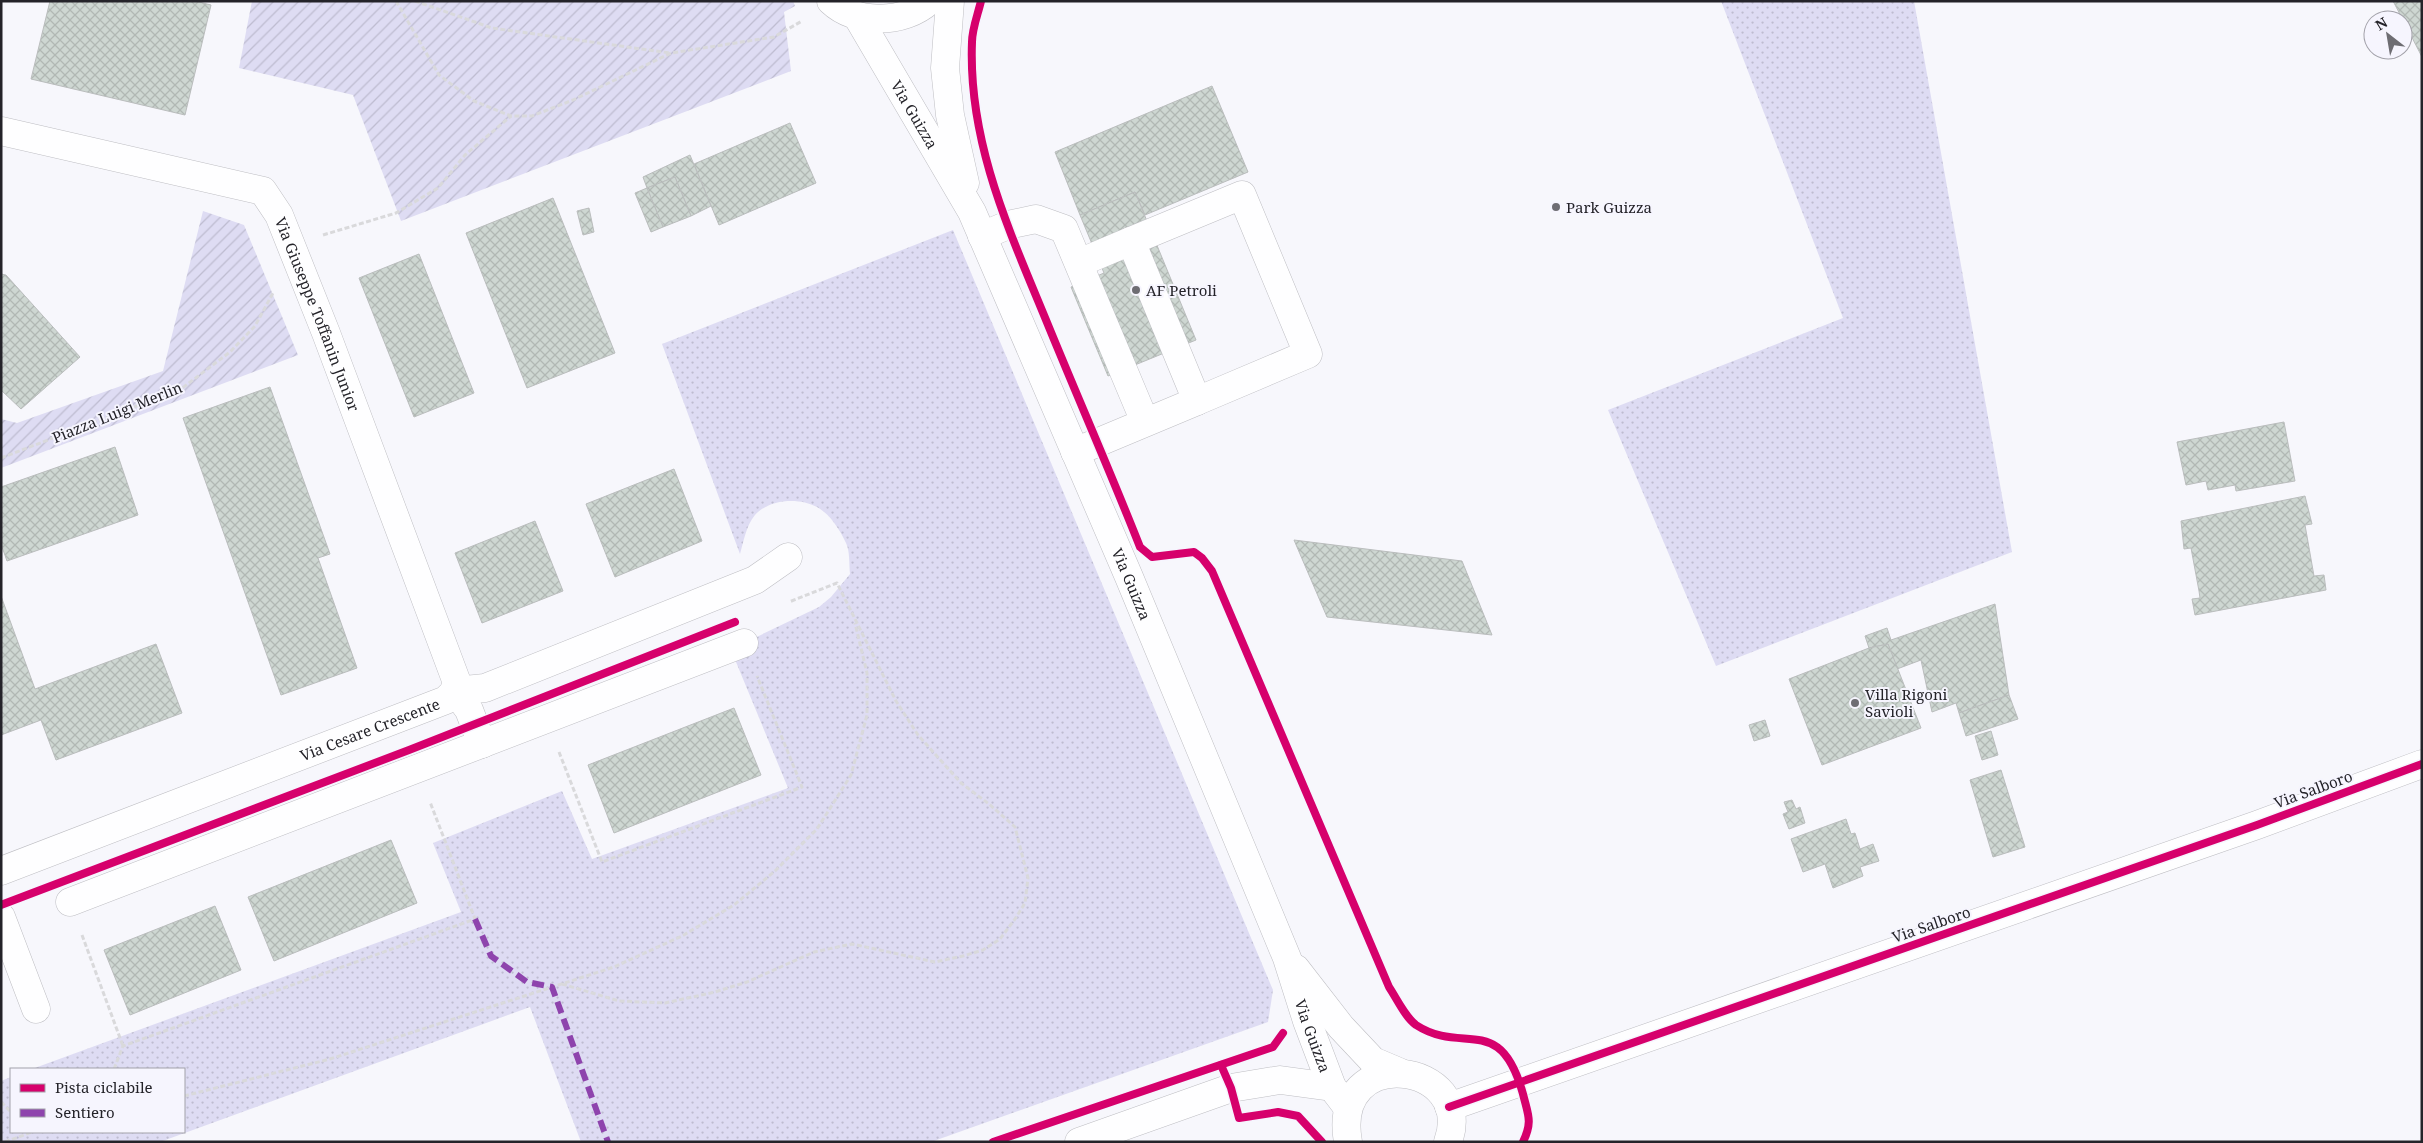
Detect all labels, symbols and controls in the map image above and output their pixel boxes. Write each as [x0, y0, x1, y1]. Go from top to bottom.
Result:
north arrow [2363, 10, 2413, 60]
text: N [2371, 12, 2391, 34]
street label: Via Guizza [887, 76, 943, 152]
place label: Park Guizza [1566, 197, 1652, 217]
marker: Park Guizza [1550, 201, 1562, 213]
street label: Via Giuseppe Toffanin Junior [271, 214, 364, 414]
place label: AF Petroli [1146, 280, 1217, 300]
marker: AF Petroli [1130, 284, 1142, 296]
street label: Piazza Luigi Merlin [49, 377, 185, 447]
street label: Via Guizza [1108, 545, 1156, 623]
place label: Villa Rigoni Savioli [1865, 684, 1948, 721]
street label: Via Cesare Crescente [297, 693, 443, 765]
marker: Villa Rigoni Savioli [1849, 697, 1861, 709]
street label: Via Salboro [2271, 766, 2355, 812]
street label: Via Salboro [1889, 901, 1973, 947]
street label: Via Guizza [1291, 997, 1335, 1075]
legend [10, 1068, 185, 1133]
text: Pista ciclabile [55, 1077, 153, 1097]
text: Sentiero [55, 1102, 115, 1122]

